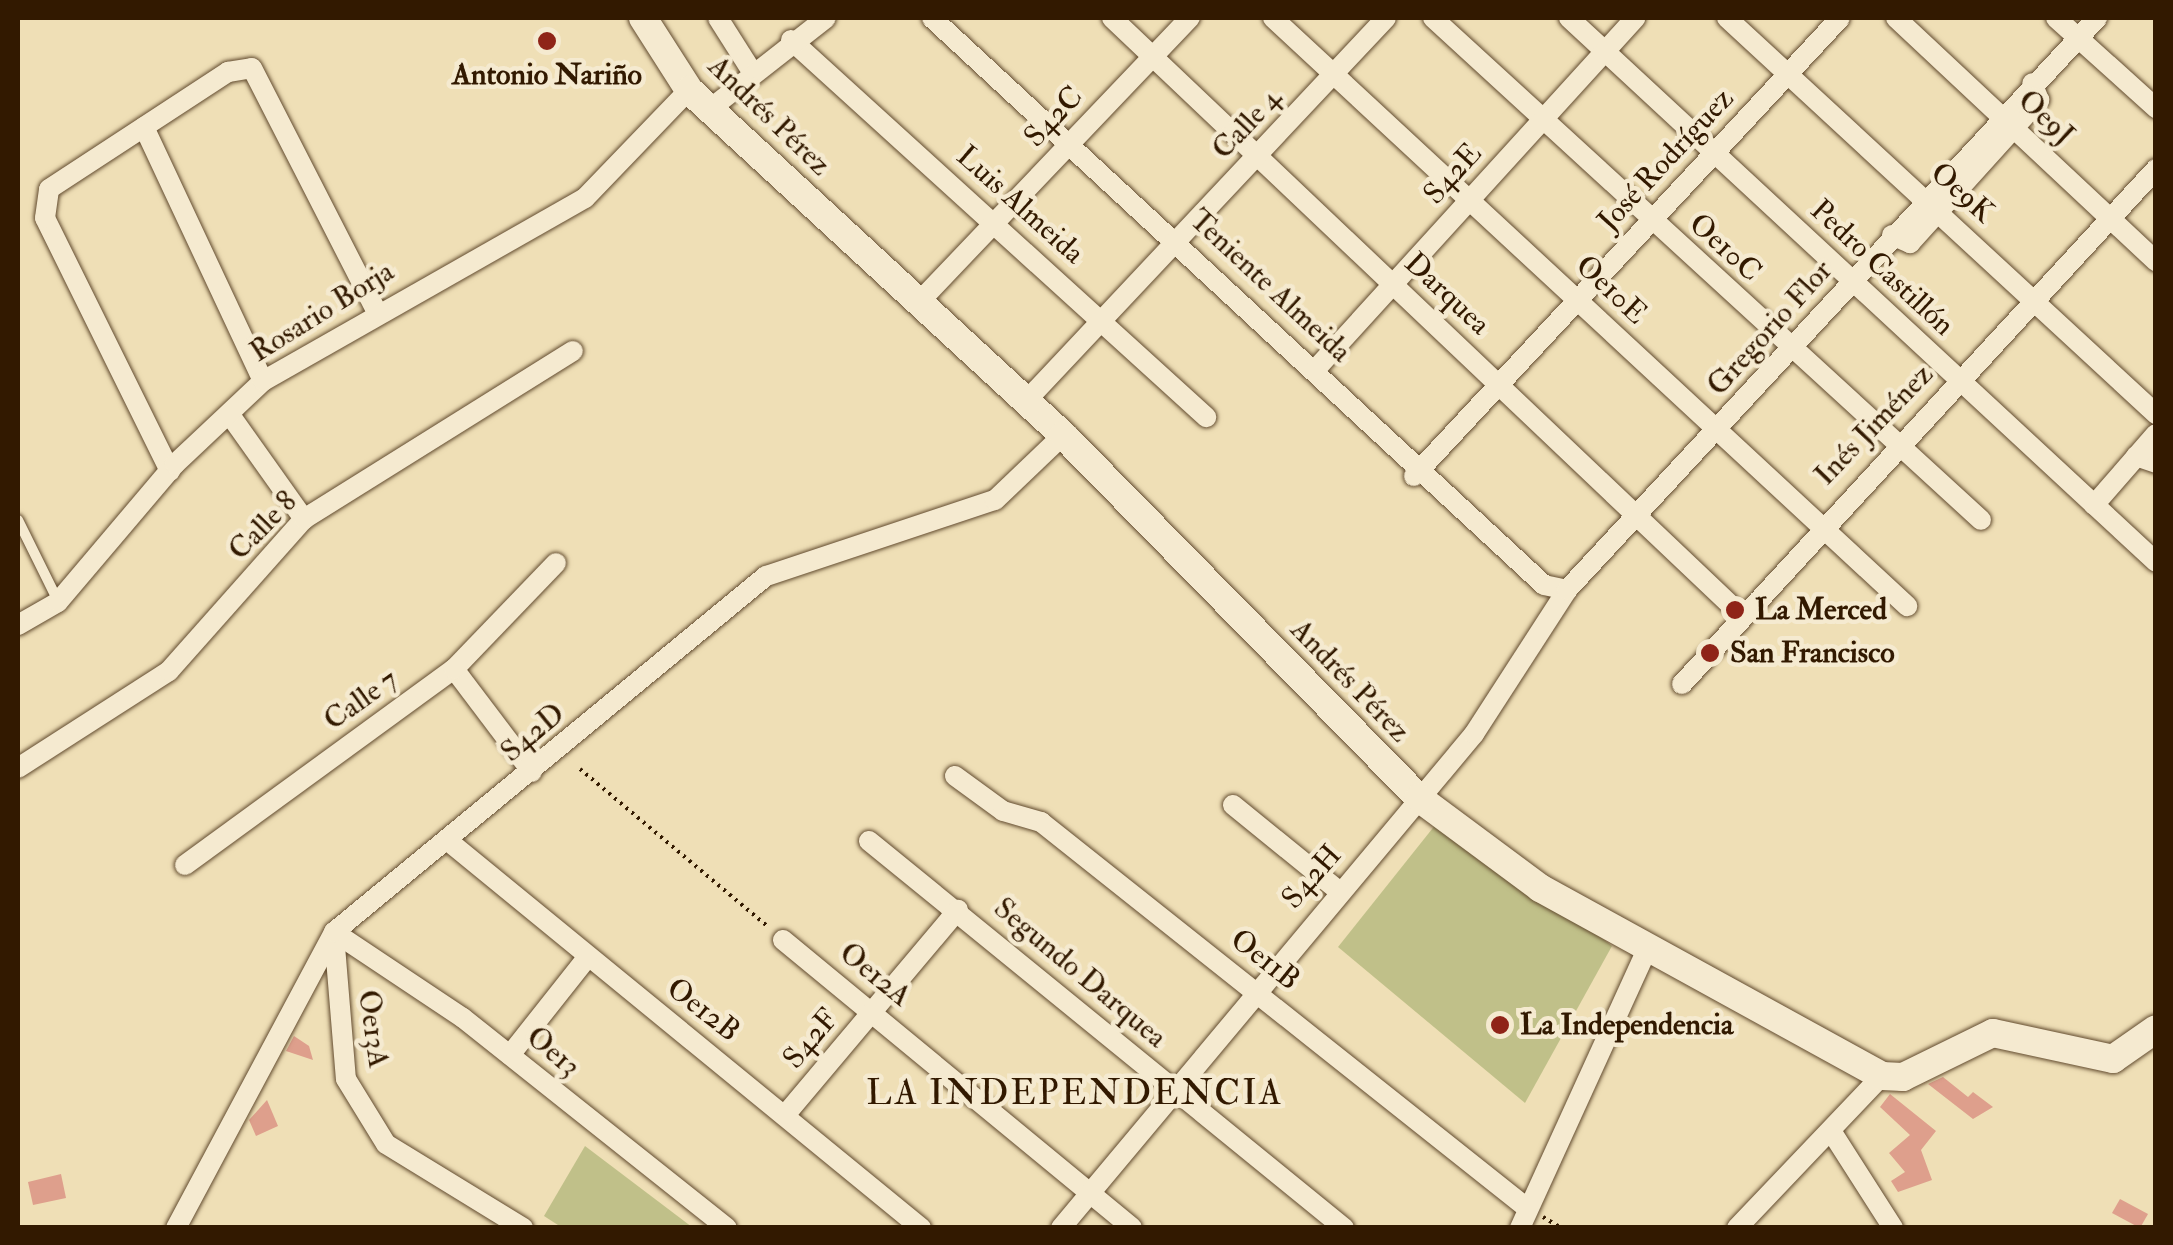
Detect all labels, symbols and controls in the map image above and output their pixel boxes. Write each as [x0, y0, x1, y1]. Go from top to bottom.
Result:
marker: Antonio Nariño [536, 30, 558, 52]
street label: Andrés Pérez [700, 49, 838, 183]
place label: Antonio Nariño [452, 57, 642, 93]
street label: S42C [1017, 79, 1091, 155]
street label: Calle 4 [1205, 81, 1289, 167]
street label: José Rodríguez [1591, 81, 1741, 239]
street label: Oe9J [2010, 83, 2082, 153]
street label: S42E [1416, 136, 1490, 212]
street label: Luis Almeida [949, 138, 1091, 272]
street label: Oe9K [1923, 155, 2001, 231]
street label: Pedro Castillón [1803, 192, 1961, 344]
street label: Teniente Almeida [1182, 202, 1358, 370]
street label: Oe10C [1681, 206, 1769, 290]
street label: Darquea [1397, 245, 1497, 343]
street label: Oe10E [1568, 248, 1654, 332]
street label: Gregorio Flor [1700, 253, 1840, 403]
street label: Rosario Borja [244, 254, 400, 370]
street label: Inés Jiménez [1807, 357, 1941, 493]
street label: Calle 8 [221, 484, 305, 568]
place label: La Merced [1755, 592, 1887, 628]
marker: La Merced [1724, 599, 1746, 621]
street label: Andrés Pérez [1283, 612, 1417, 750]
place label: San Francisco [1730, 635, 1895, 671]
marker: San Francisco [1699, 642, 1721, 664]
street label: Calle 7 [317, 661, 405, 739]
street label: S42D [494, 696, 572, 770]
street label: S42H [1275, 838, 1349, 916]
street label: Segundo Darquea [986, 890, 1174, 1056]
street label: Oe11B [1223, 922, 1307, 998]
street label: Oe12A [832, 935, 918, 1015]
street label: Oe12B [659, 970, 747, 1050]
street label: Oe13A [350, 988, 396, 1070]
street label: S42F [776, 1002, 846, 1076]
place label: La Independencia [1520, 1007, 1733, 1043]
marker: La Independencia [1489, 1014, 1511, 1036]
street label: Oe13 [519, 1019, 587, 1085]
district label: LA INDEPENDENCIA [866, 1072, 1284, 1114]

